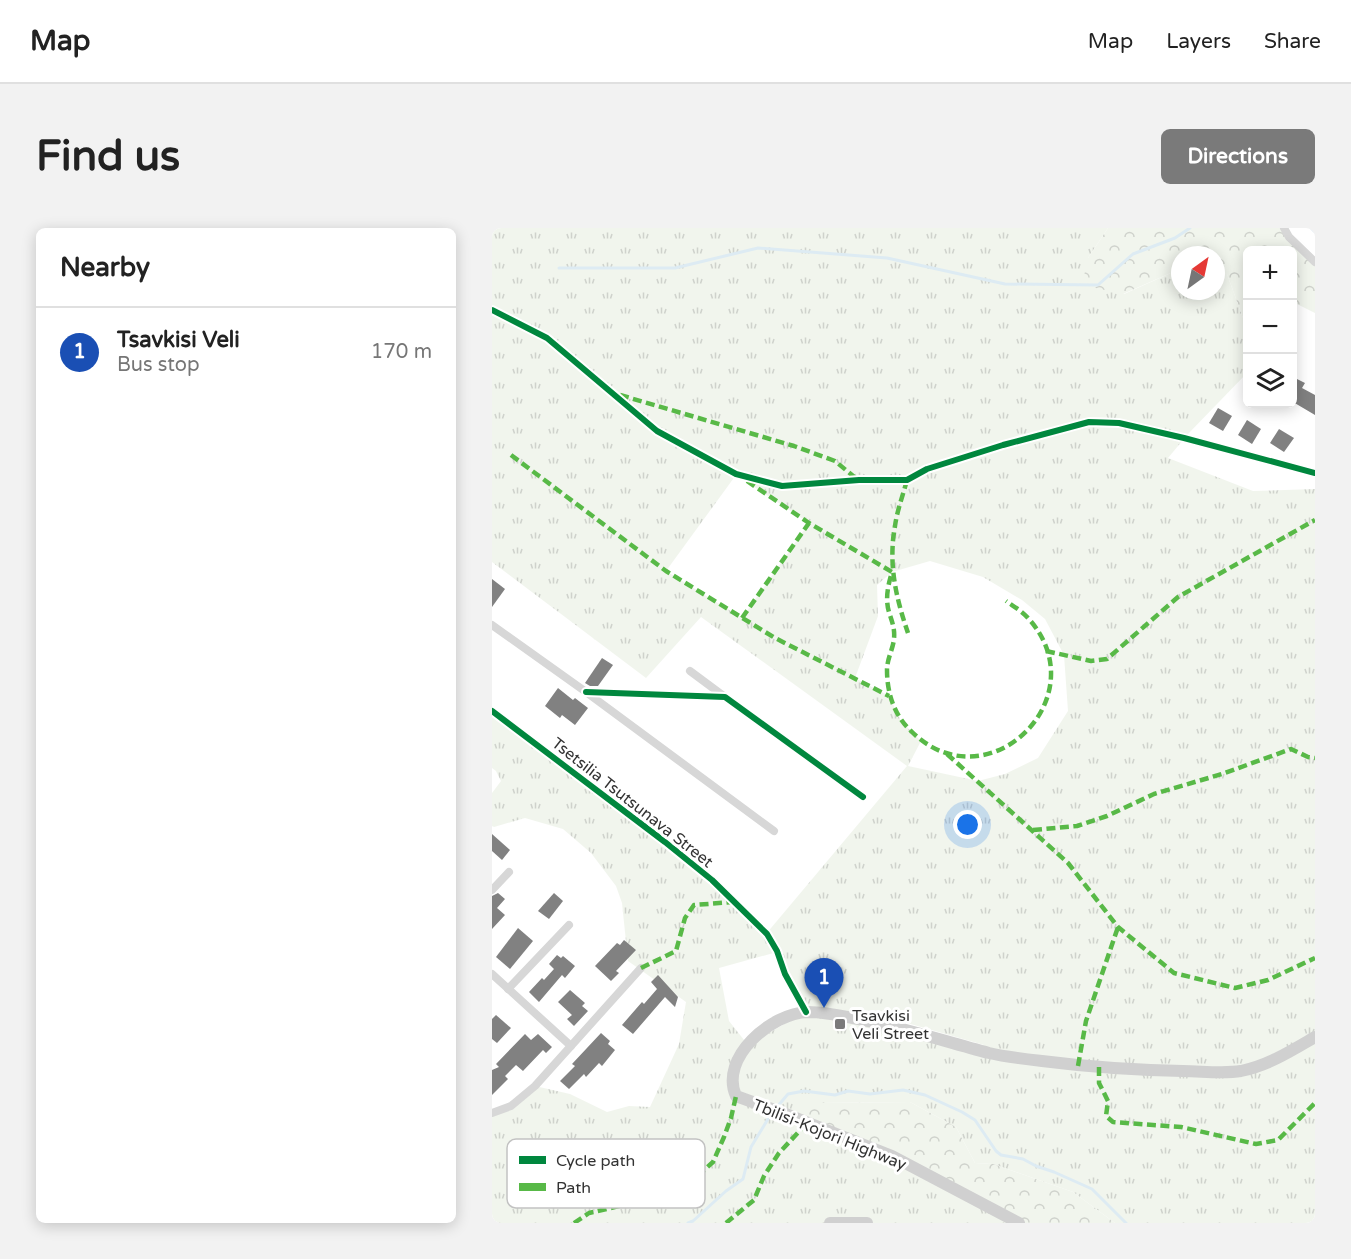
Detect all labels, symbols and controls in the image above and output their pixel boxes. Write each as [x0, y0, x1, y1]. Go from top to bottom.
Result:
text: Map [30, 24, 90, 58]
text: Map [1088, 29, 1133, 54]
text: Layers [1166, 29, 1231, 54]
text: Share [1264, 29, 1321, 54]
button: Directions [1161, 129, 1315, 184]
text: Find us [36, 131, 180, 182]
north arrow [1171, 246, 1225, 300]
map controls [1243, 246, 1297, 408]
button: + [1243, 246, 1297, 300]
text: Nearby [60, 252, 150, 283]
button: − [1243, 300, 1297, 354]
text: Tsavkisi Veli [117, 327, 240, 353]
text: 1 [73, 340, 86, 364]
text: 170 m [371, 340, 432, 364]
text: Bus stop [117, 353, 200, 377]
button: layers [1243, 354, 1297, 408]
street label: Tsetsilia Tsutsunava Street [548, 733, 717, 872]
your location [953, 810, 982, 839]
pin: 1 [804, 958, 844, 1008]
place label: Tsavkisi Veli Street [852, 1006, 929, 1044]
marker: Tsavkisi Veli Street [833, 1017, 847, 1031]
street label: Tbilisi-Kojori Highway [750, 1095, 910, 1175]
legend [507, 1139, 705, 1208]
text: Cycle path [556, 1151, 635, 1171]
text: Path [556, 1178, 591, 1198]

